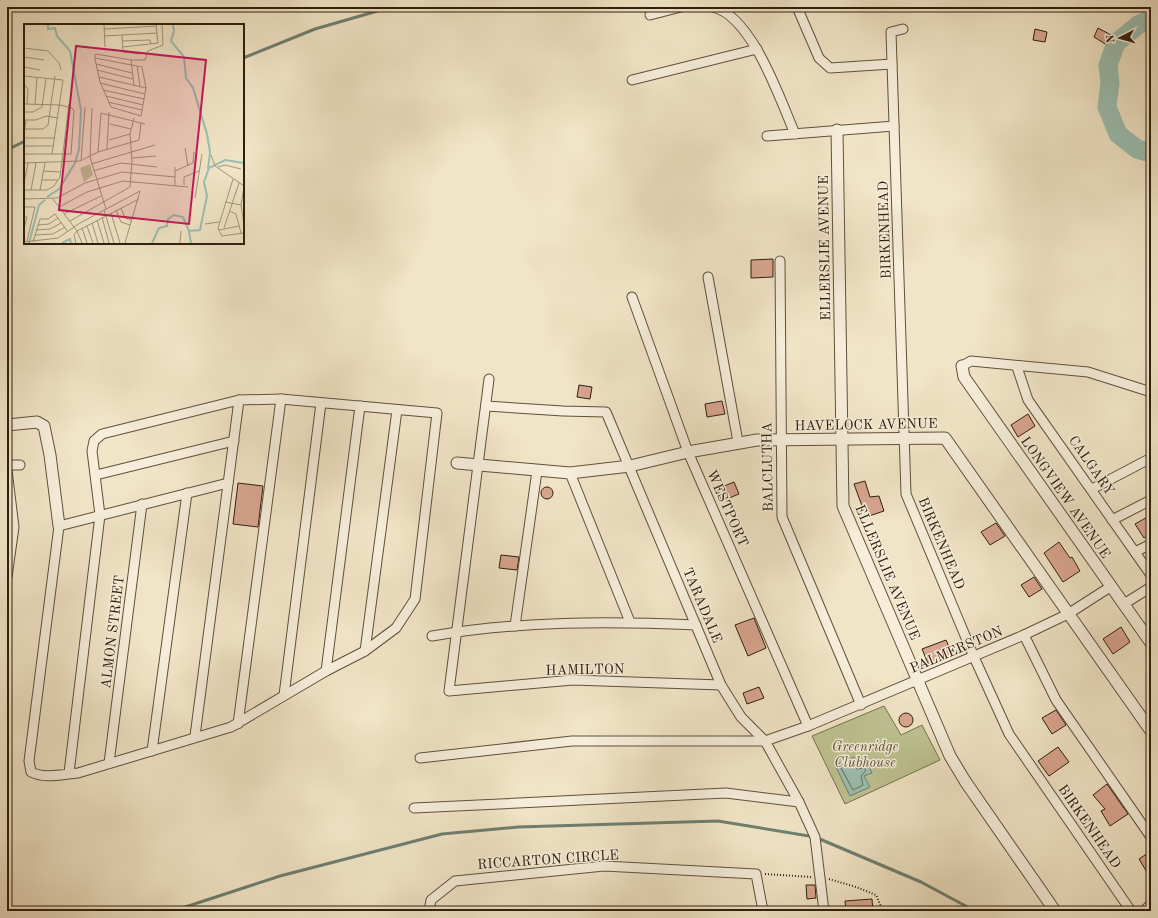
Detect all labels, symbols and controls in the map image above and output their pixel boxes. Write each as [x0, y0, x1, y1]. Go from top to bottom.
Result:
north arrow [1100, 18, 1140, 58]
inset map [24, 24, 244, 244]
text: N [1106, 34, 1117, 44]
street label: ELLERSLIE AVENUE [817, 175, 833, 321]
street label: BIRKENHEAD [876, 180, 894, 279]
street label: HAVELOCK AVENUE [794, 417, 938, 433]
street label: BALCLUTHA [760, 422, 776, 512]
street label: CALGARY [1066, 433, 1117, 498]
street label: LONGVIEW AVENUE [1018, 434, 1113, 561]
street label: WESTPORT [704, 468, 750, 549]
street label: BIRKENHEAD [915, 495, 967, 592]
street label: ELLERSLIE AVENUE [852, 503, 922, 642]
street label: TARADALE [680, 566, 724, 645]
street label: ALMON STREET [99, 575, 127, 690]
street label: PALMERSTON [908, 624, 1005, 676]
street label: HAMILTON [545, 662, 625, 678]
park label: Greenridge Clubhouse [832, 740, 898, 770]
street label: BIRKENHEAD [1055, 782, 1123, 871]
street label: RICCARTON CIRCLE [477, 848, 619, 872]

